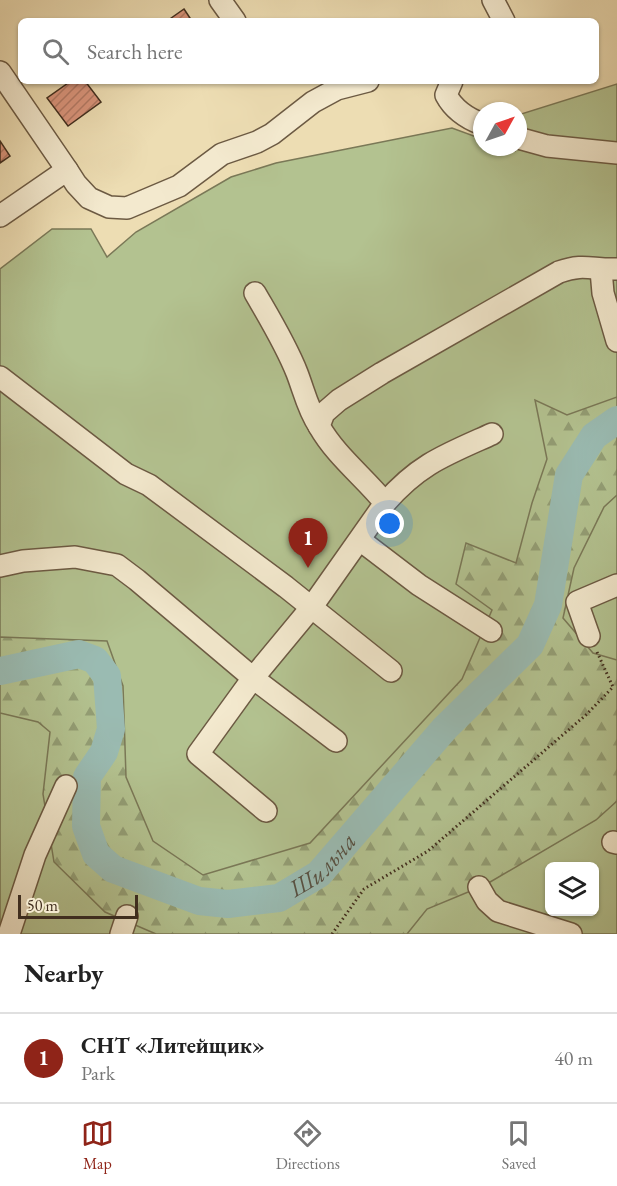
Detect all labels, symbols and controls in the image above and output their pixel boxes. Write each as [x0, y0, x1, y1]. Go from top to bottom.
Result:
search box [18, 18, 599, 84]
icon: search [39, 35, 72, 68]
text: Search here [87, 37, 182, 66]
north arrow [473, 102, 527, 156]
your location [375, 509, 404, 538]
pin: 1 [288, 518, 328, 568]
water label: Шильна [282, 826, 363, 904]
map controls [545, 862, 599, 916]
button: layers [545, 862, 599, 916]
scale bar [18, 892, 138, 920]
text: 50 m [27, 895, 58, 916]
text: Nearby [24, 956, 104, 990]
text: СНТ «Литейщик» [81, 1031, 265, 1060]
text: 1 [38, 1045, 49, 1071]
text: 40 m [554, 1045, 593, 1071]
text: Park [81, 1060, 115, 1086]
tab: Map [81, 1117, 114, 1174]
tab: Directions [276, 1117, 340, 1174]
tab: Saved [502, 1117, 536, 1174]

